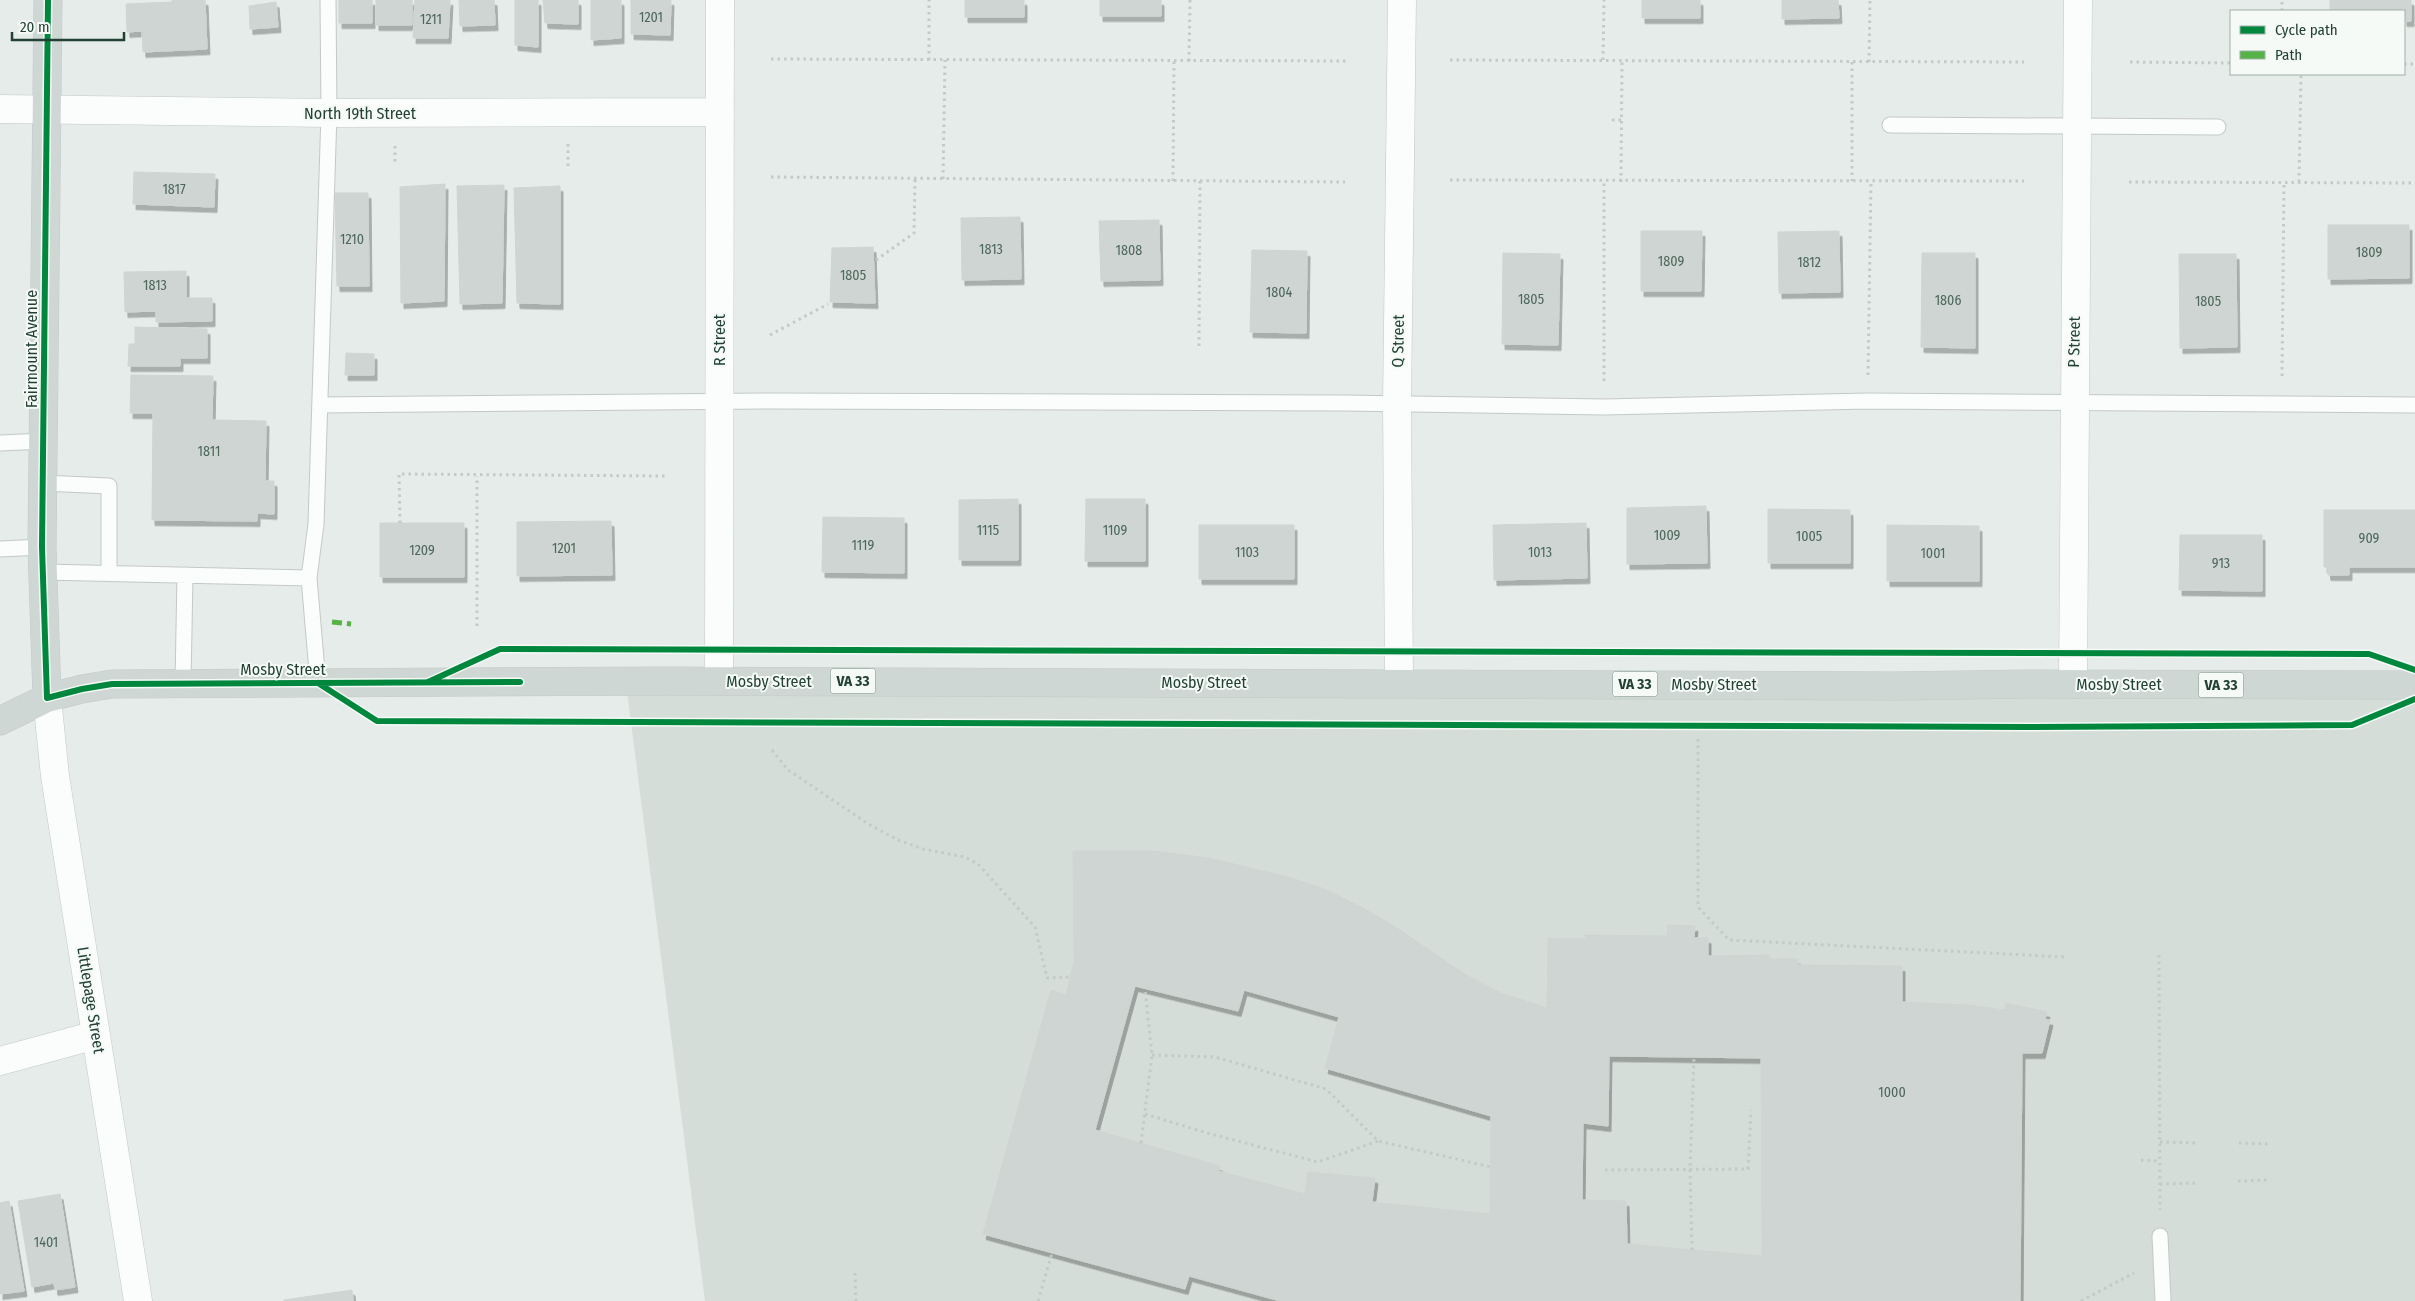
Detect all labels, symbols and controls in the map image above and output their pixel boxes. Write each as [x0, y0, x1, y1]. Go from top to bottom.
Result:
house number: 1201 [639, 9, 663, 26]
scale bar [12, 10, 125, 42]
legend [2230, 10, 2405, 75]
house number: 1211 [420, 11, 442, 28]
text: 20 m [20, 18, 50, 36]
text: Cycle path [2275, 21, 2338, 39]
text: Path [2275, 46, 2302, 64]
street label: North 19th Street [304, 104, 417, 123]
house number: 1817 [162, 181, 186, 198]
house number: 1210 [340, 231, 364, 248]
house number: 1813 [979, 241, 1003, 258]
house number: 1808 [1116, 242, 1142, 259]
house number: 1809 [2356, 244, 2382, 261]
house number: 1809 [1658, 253, 1684, 270]
house number: 1812 [1797, 254, 1821, 271]
house number: 1805 [840, 267, 866, 284]
house number: 1813 [143, 277, 167, 294]
house number: 1804 [1266, 284, 1292, 301]
street label: Fairmount Avenue [22, 290, 41, 408]
house number: 1805 [1518, 291, 1544, 308]
house number: 1806 [1935, 292, 1961, 309]
house number: 1805 [2195, 293, 2221, 310]
street label: R Street [710, 313, 729, 366]
street label: Q Street [1388, 313, 1408, 368]
street label: P Street [2064, 315, 2084, 368]
house number: 1811 [198, 443, 220, 460]
house number: 1115 [977, 522, 999, 539]
house number: 1109 [1103, 522, 1128, 539]
house number: 1009 [1654, 527, 1681, 544]
house number: 1005 [1796, 528, 1822, 545]
house number: 909 [2359, 530, 2380, 547]
house number: 1119 [852, 537, 875, 554]
house number: 1201 [552, 540, 576, 557]
house number: 1209 [409, 542, 435, 559]
house number: 1103 [1235, 544, 1259, 561]
house number: 1013 [1528, 544, 1552, 561]
house number: 1001 [1920, 545, 1946, 562]
house number: 913 [2212, 555, 2230, 572]
street label: Mosby Street [240, 660, 326, 679]
road number: VA 33 [830, 668, 876, 694]
street label: Mosby Street [726, 672, 812, 691]
road number: VA 33 [1612, 672, 1658, 696]
road number: VA 33 [2198, 672, 2244, 698]
street label: Mosby Street [1161, 673, 1247, 692]
street label: Mosby Street [1671, 675, 1757, 694]
street label: Mosby Street [2076, 675, 2162, 694]
street label: Littlepage Street [73, 945, 109, 1055]
house number: 1000 [1878, 1084, 1906, 1101]
house number: 1401 [34, 1234, 58, 1251]

